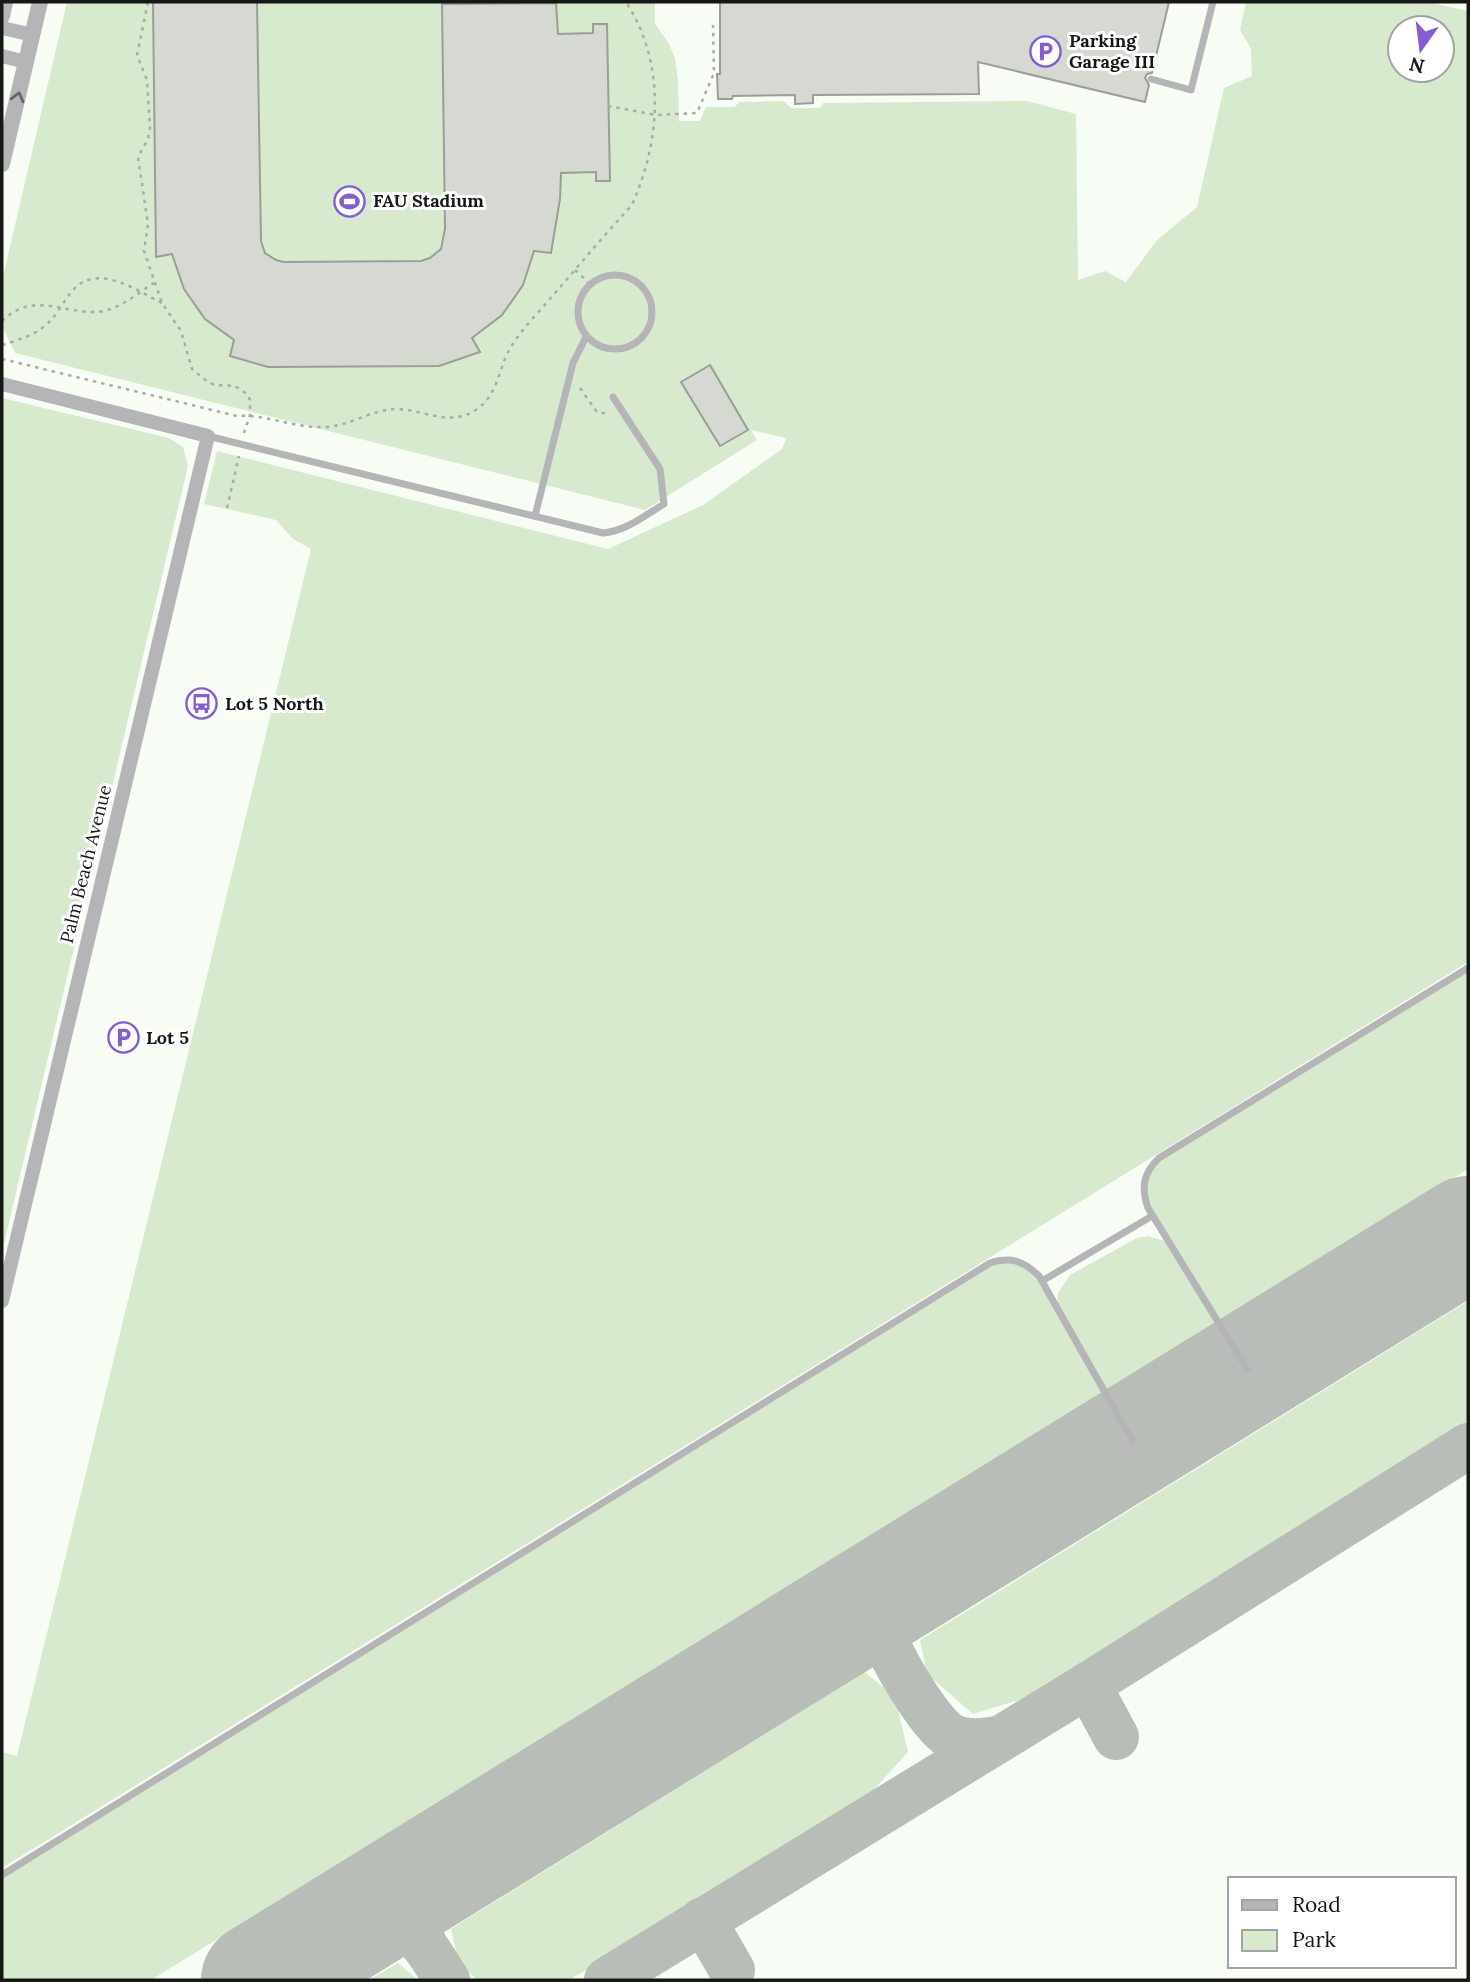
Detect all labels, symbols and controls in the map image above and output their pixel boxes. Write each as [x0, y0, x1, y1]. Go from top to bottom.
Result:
north arrow [1386, 14, 1456, 84]
place label: Parking Garage III [1069, 29, 1155, 73]
parking icon: Parking Garage III [1029, 34, 1063, 68]
text: N [1407, 52, 1427, 79]
one-way arrow [10, 91, 24, 103]
sports icon: FAU Stadium [333, 184, 367, 218]
place label: FAU Stadium [373, 189, 484, 212]
bus stop icon: Lot 5 North [185, 687, 219, 721]
place label: Lot 5 North [225, 692, 324, 715]
street label: Palm Beach Avenue [55, 782, 116, 945]
parking icon: Lot 5 [106, 1021, 140, 1055]
place label: Lot 5 [146, 1026, 189, 1049]
legend [1228, 1877, 1456, 1968]
text: Road [1292, 1891, 1341, 1918]
text: Park [1292, 1926, 1336, 1953]

